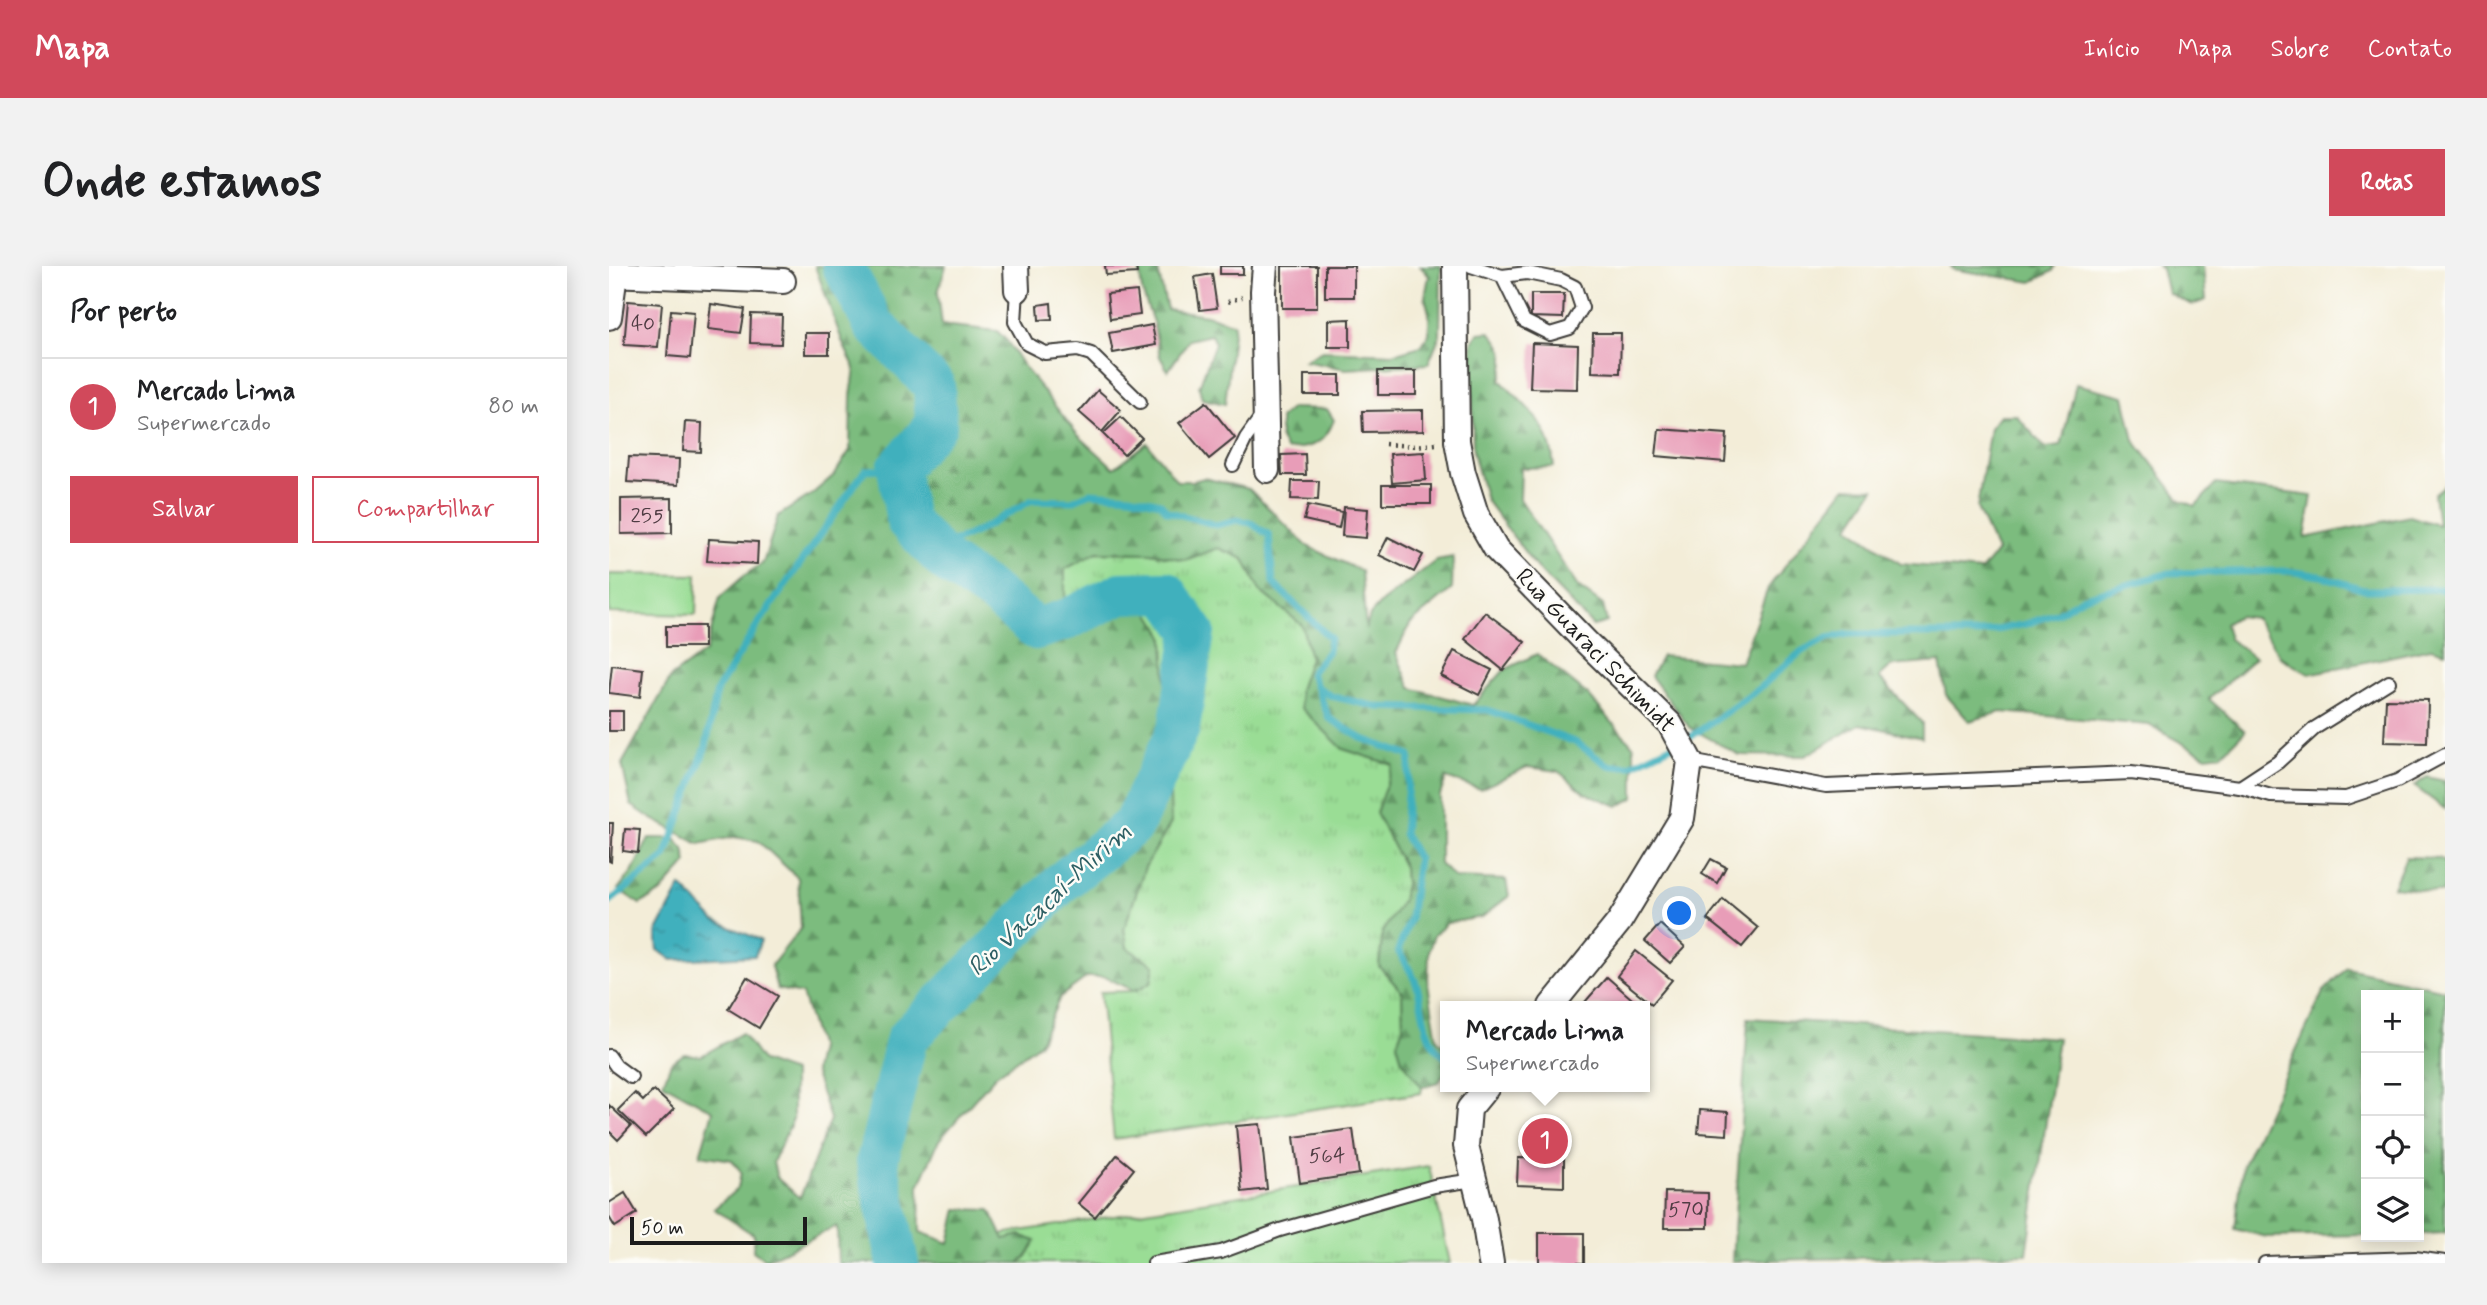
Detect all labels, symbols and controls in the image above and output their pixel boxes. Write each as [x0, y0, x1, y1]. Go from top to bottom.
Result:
text: Mapa [35, 27, 110, 71]
text: Início [2083, 34, 2140, 65]
text: Mapa [2178, 34, 2232, 65]
text: Sobre [2270, 34, 2330, 65]
text: Contato [2368, 34, 2452, 65]
button: Rotas [2329, 149, 2445, 216]
text: Onde estamos [42, 150, 322, 215]
text: Por perto [70, 292, 177, 331]
house number: 40 [631, 310, 655, 338]
text: Mercado Lima [137, 375, 296, 409]
text: 1 [88, 392, 98, 422]
text: 80 m [488, 392, 539, 422]
text: Supermercado [137, 409, 271, 439]
button: Salvar [70, 476, 298, 543]
button: Compartilhar [312, 476, 539, 543]
house number: 255 [630, 502, 664, 530]
street label: Rua Guaraci Schimidt [1508, 562, 1682, 740]
water label: Rio Vacacaí-Mirim [961, 815, 1139, 985]
your location [1662, 896, 1696, 930]
map controls [2361, 990, 2424, 1242]
button: + [2361, 990, 2424, 1053]
popup [1440, 1001, 1650, 1092]
text: Mercado Lima [1466, 1015, 1624, 1049]
text: Supermercado [1466, 1049, 1599, 1079]
button: − [2361, 1053, 2424, 1116]
pin: 1 [1522, 1115, 1568, 1167]
button: locate [2361, 1116, 2424, 1179]
house number: 564 [1309, 1142, 1345, 1170]
button: layers [2361, 1179, 2424, 1242]
house number: 570 [1668, 1196, 1704, 1224]
scale bar [630, 1214, 807, 1246]
text: 50 m [641, 1216, 684, 1241]

